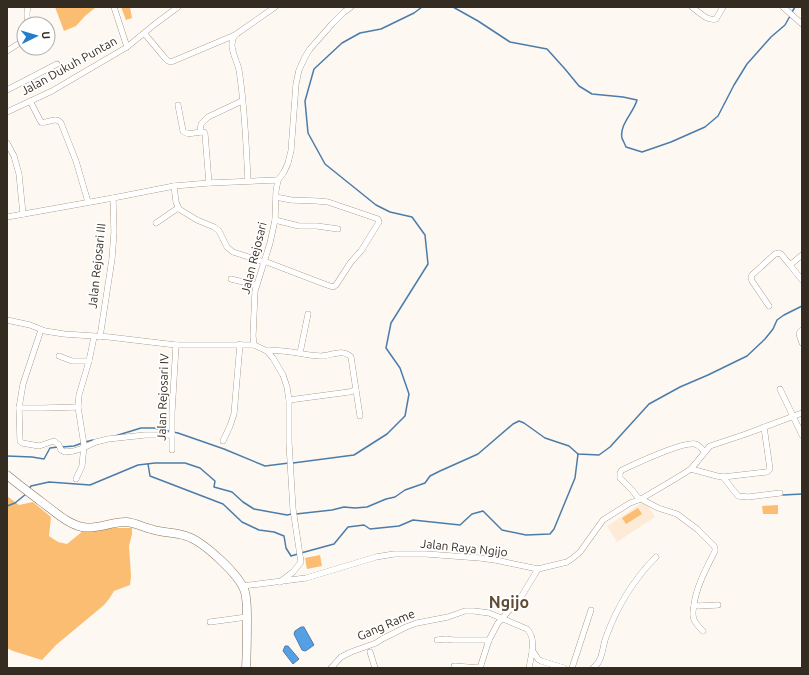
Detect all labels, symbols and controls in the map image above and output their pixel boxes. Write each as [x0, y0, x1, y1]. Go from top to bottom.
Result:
north arrow [16, 16, 56, 56]
text: U [40, 31, 52, 39]
street label: Jalan Dukuh Puntan [19, 34, 119, 97]
street label: Jalan Rejosari [238, 220, 269, 295]
street label: Jalan Rejosari III [86, 223, 107, 309]
street label: Jalan Rejosari IV [154, 353, 171, 441]
street label: Jalan Raya Ngijo [420, 536, 508, 559]
district label: Ngijo [489, 593, 529, 611]
street label: Gang Rame [355, 607, 417, 642]

